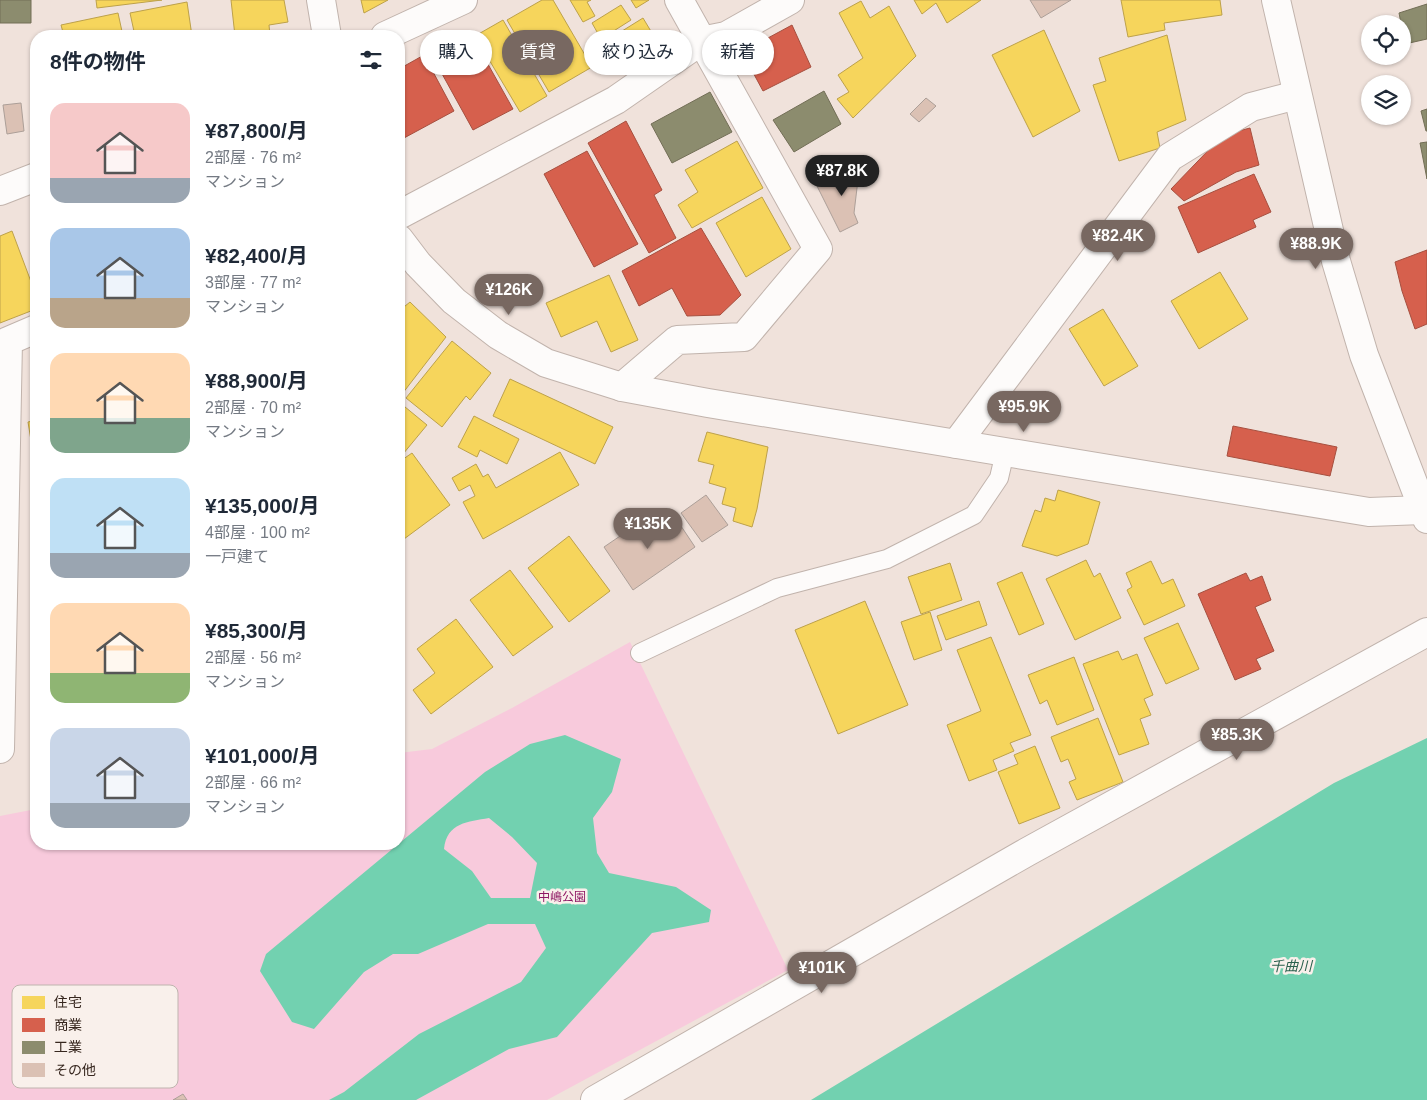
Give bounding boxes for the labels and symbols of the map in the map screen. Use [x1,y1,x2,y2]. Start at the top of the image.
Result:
pin: ¥87.8K [801,154,883,197]
pin: ¥82.4K [1077,220,1159,262]
pin: ¥88.9K [1275,228,1357,270]
pin: ¥126K [474,274,544,316]
pin: ¥95.9K [983,390,1065,433]
pin: ¥135K [613,508,683,550]
pin: ¥85.3K [1196,718,1278,761]
park label: 中嶋公園 [538,890,586,904]
pin: ¥101K [787,952,857,994]
water label: 千曲川 [1270,958,1314,974]
legend [12,985,178,1088]
text: 住宅 [54,994,82,1010]
text: 商業 [54,1017,82,1033]
text: 工業 [54,1039,82,1055]
text: その他 [54,1062,96,1078]

